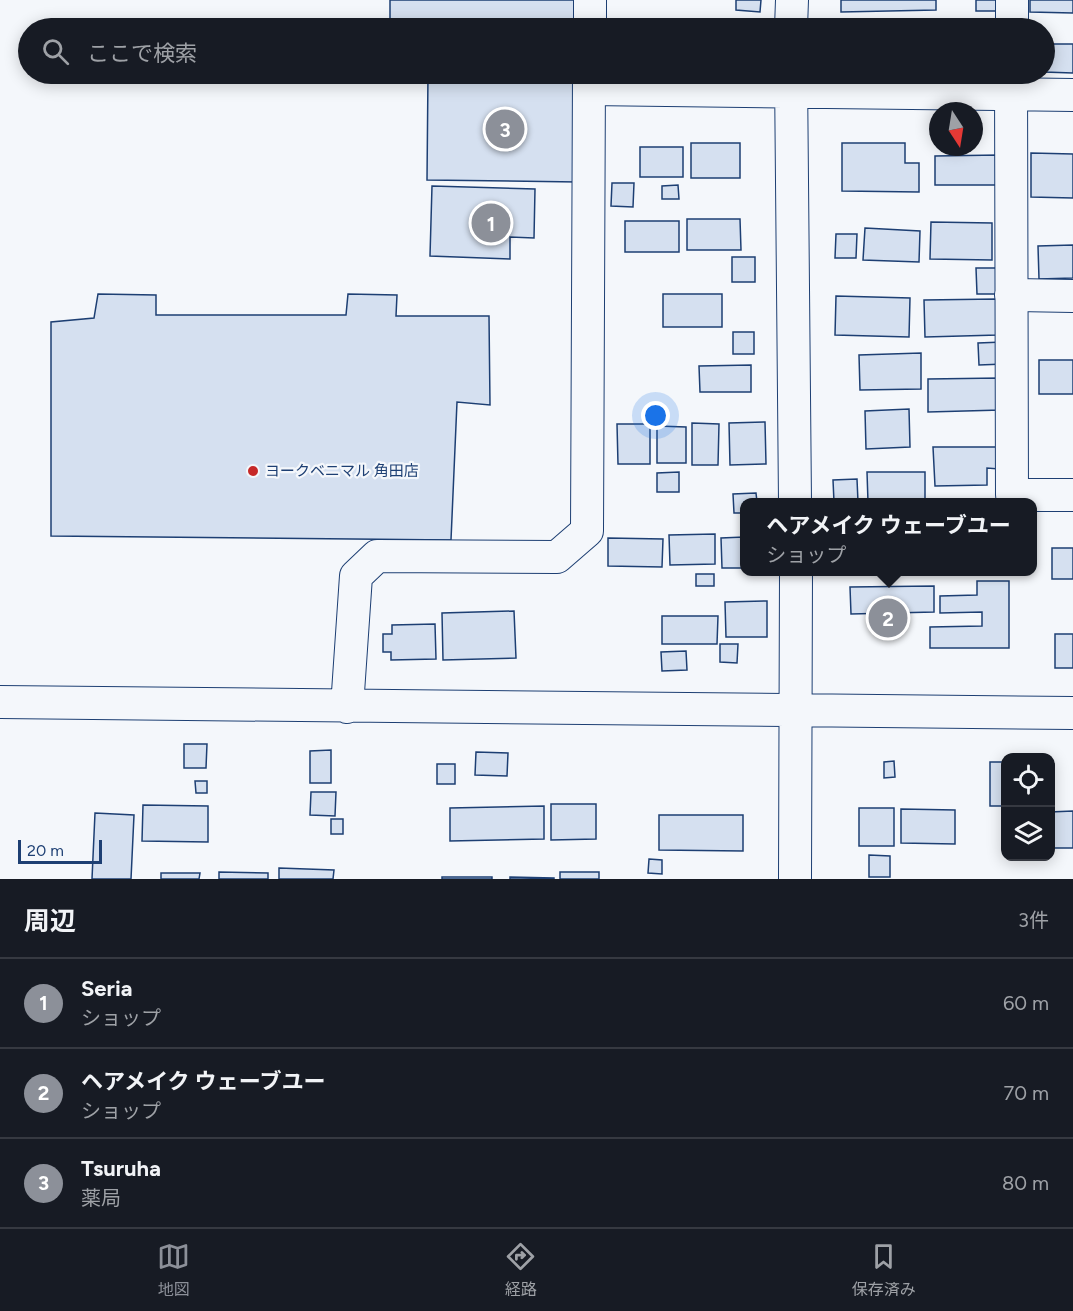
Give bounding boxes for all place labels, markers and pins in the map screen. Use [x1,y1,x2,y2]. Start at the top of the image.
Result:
pin: 3 [486,106,524,152]
pin: 1 [472,200,510,246]
place label: ヨークベニマル 角田店 [265,462,419,480]
marker: ヨークベニマル 角田店 [246,464,260,478]
pin: 2 [868,596,908,640]

